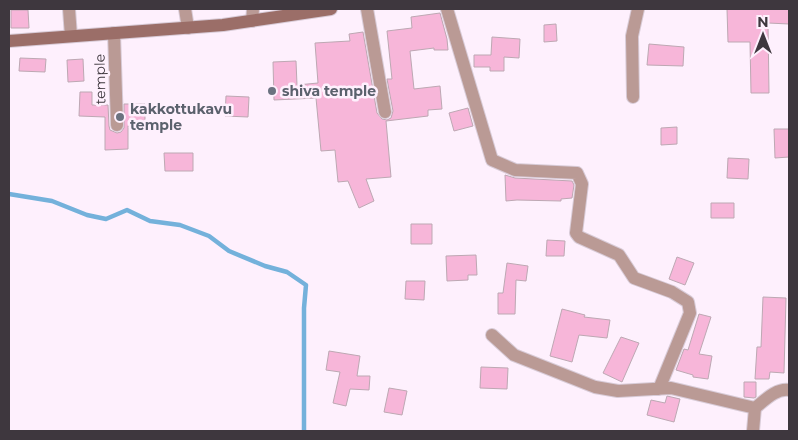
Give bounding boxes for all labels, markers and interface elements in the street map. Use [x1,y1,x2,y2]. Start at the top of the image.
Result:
north arrow [738,10,788,60]
text: N [757,13,769,31]
street label: temple [91,54,109,104]
place label: shiva temple [282,82,376,100]
marker: shiva temple [266,85,278,97]
place label: kakkottukavu temple [130,100,232,134]
marker: kakkottukavu temple [114,111,126,123]

